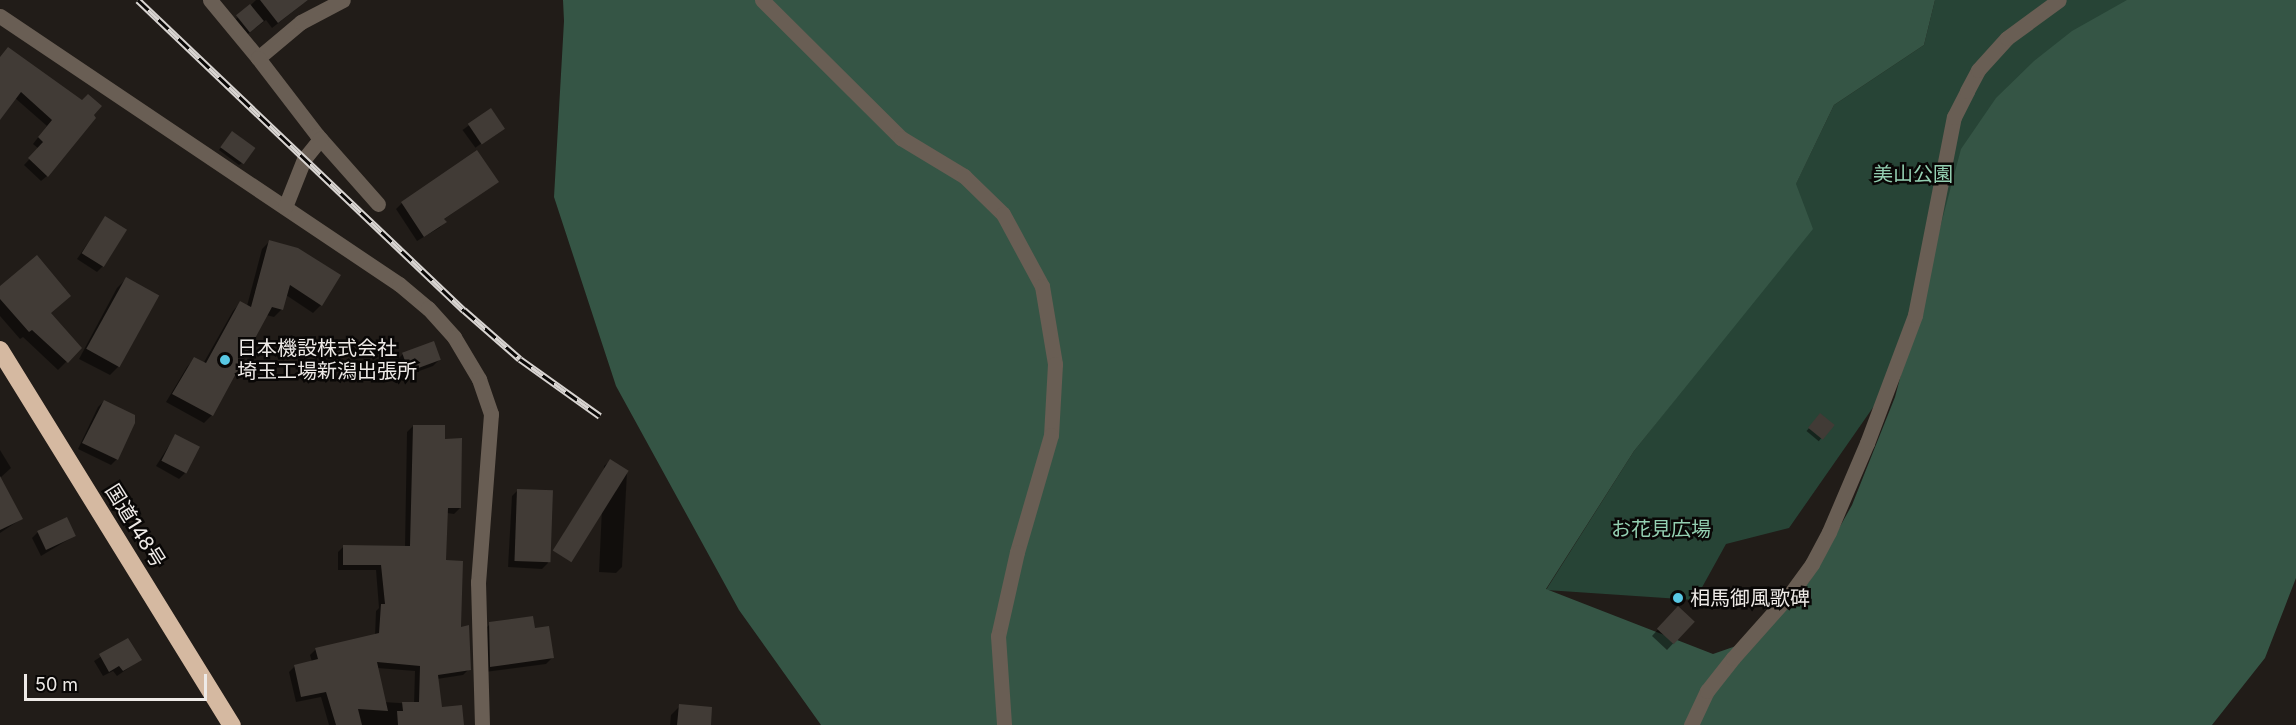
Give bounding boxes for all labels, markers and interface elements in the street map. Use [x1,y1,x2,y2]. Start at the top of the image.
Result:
park label: 美山公園 [1873,162,1953,186]
place label: 日本機設株式会社 埼玉工場新潟出張所 [237,336,417,383]
marker: 日本機設株式会社 埼玉工場新潟出張所 [218,353,232,367]
street label: 国道148号 [100,480,170,572]
park label: お花見広場 [1611,517,1711,541]
place label: 相馬御風歌碑 [1690,586,1810,610]
marker: 相馬御風歌碑 [1671,591,1685,605]
scale bar [27,662,210,700]
text: 50 m [35,674,78,695]

